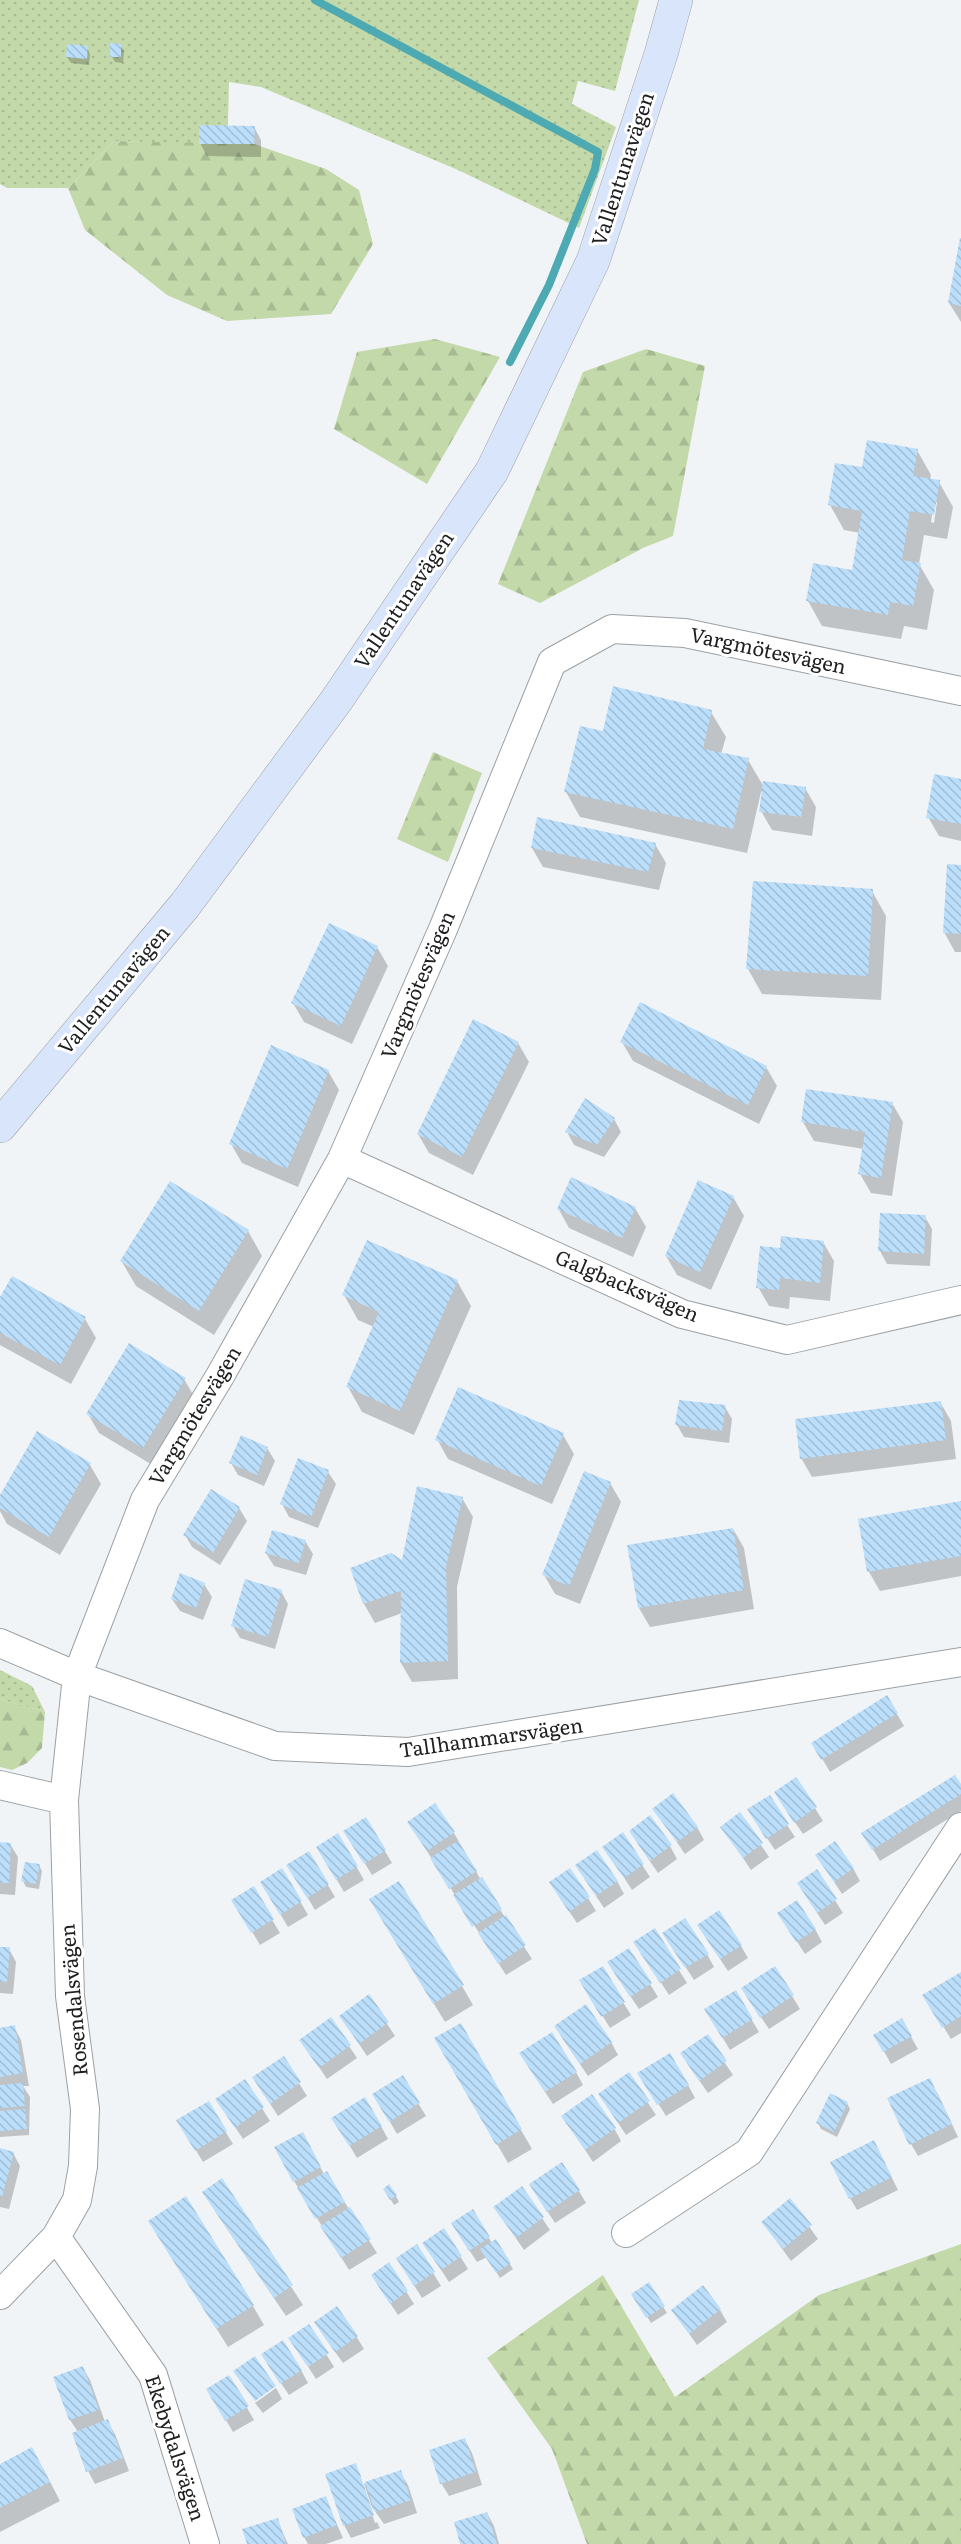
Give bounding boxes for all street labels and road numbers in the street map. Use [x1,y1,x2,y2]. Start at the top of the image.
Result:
street label: Vallentunavägen [582,87,660,249]
street label: Vallentunavägen [345,524,460,674]
street label: Vargmötesvägen [688,618,849,680]
street label: Vargmötesvägen [371,905,461,1063]
street label: Vallentunavägen [49,918,176,1060]
street label: Galgbacksvägen [551,1240,704,1328]
street label: Vargmötesvägen [140,1339,247,1491]
street label: Tallhammarsvägen [397,1708,585,1764]
street label: Rosendalsvägen [50,1923,94,2078]
street label: Ekebydalsvägen [139,2370,215,2524]

